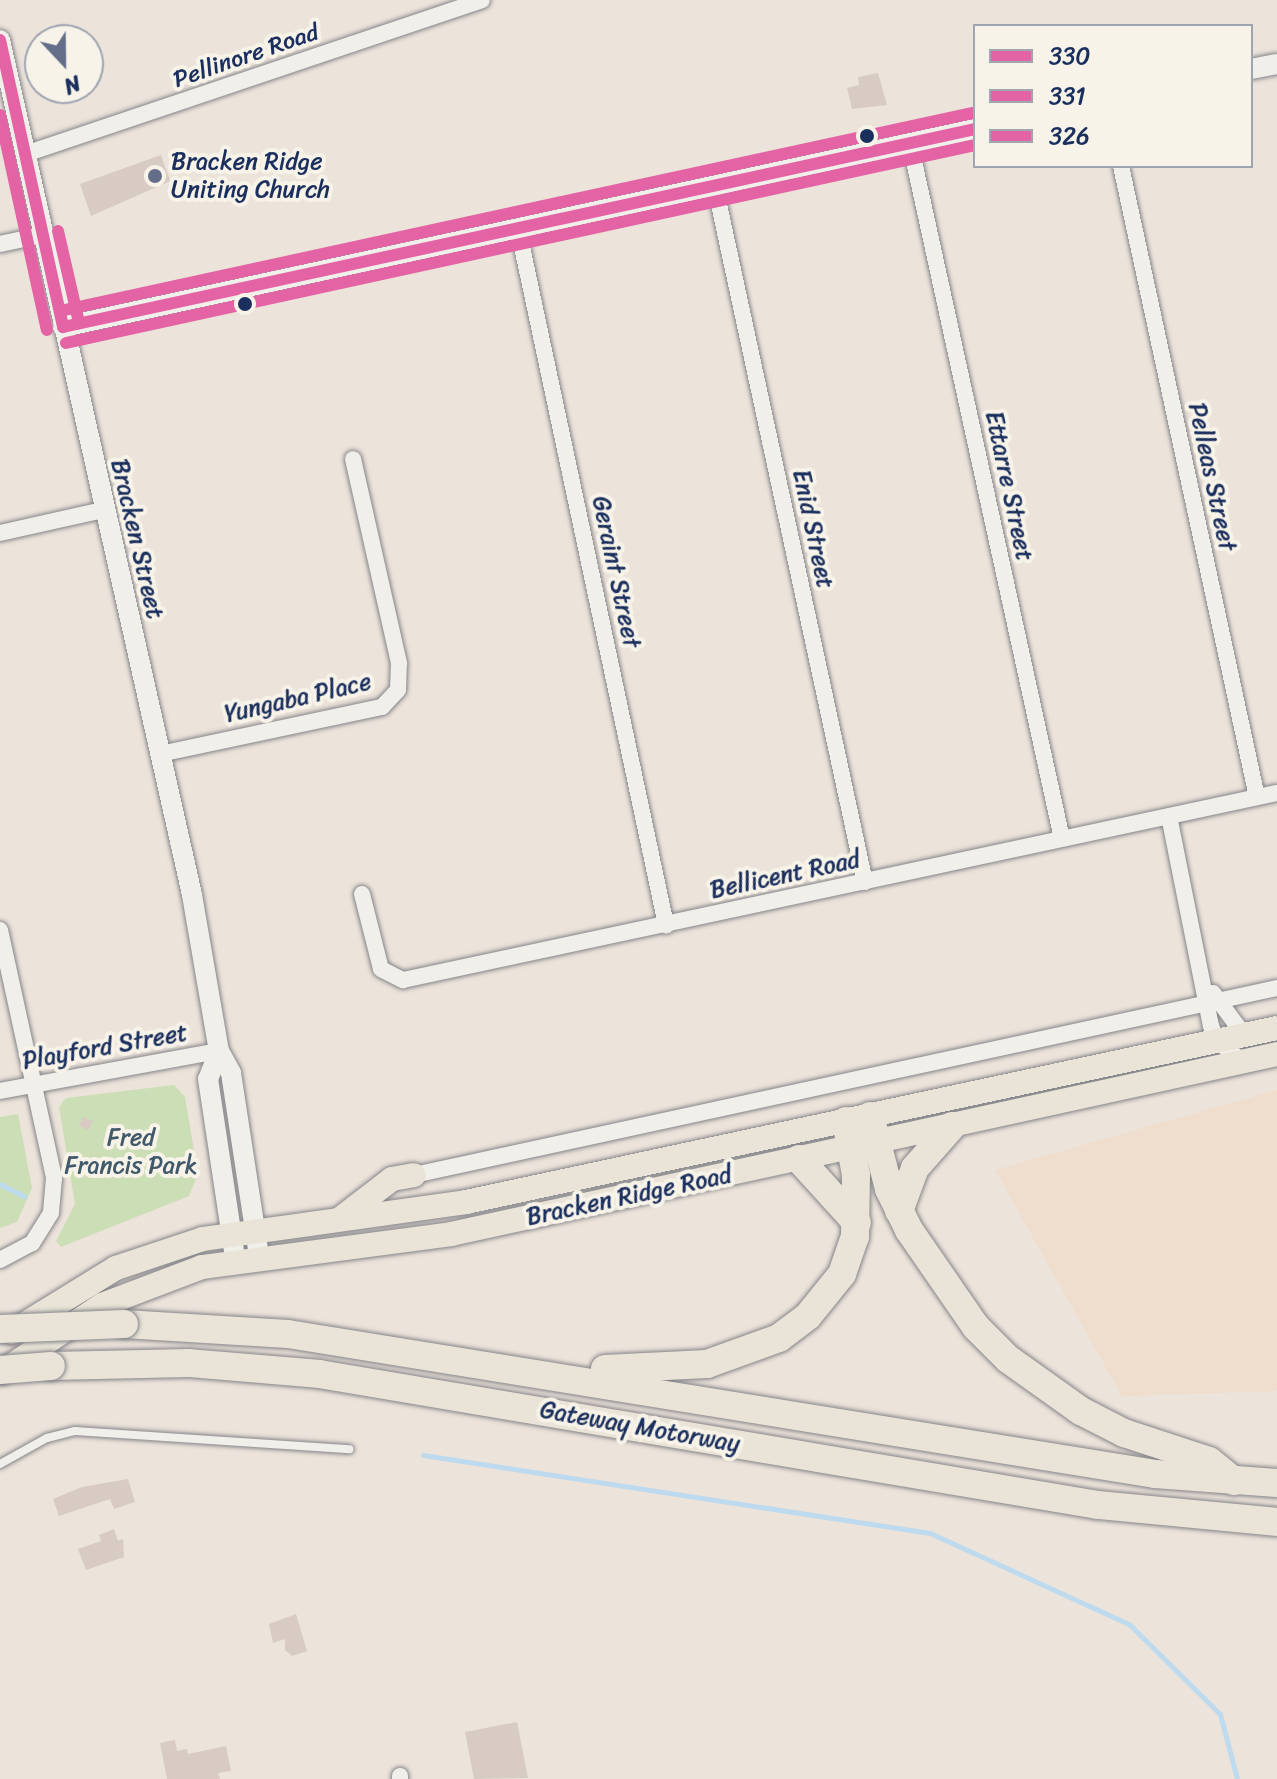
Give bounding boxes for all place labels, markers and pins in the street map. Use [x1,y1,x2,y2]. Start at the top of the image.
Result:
unlabelled marker [859,128,875,144]
place label: Bracken Ridge Uniting Church [171,148,330,204]
marker: Bracken Ridge Uniting Church [146,167,164,185]
unlabelled marker [237,296,253,312]

